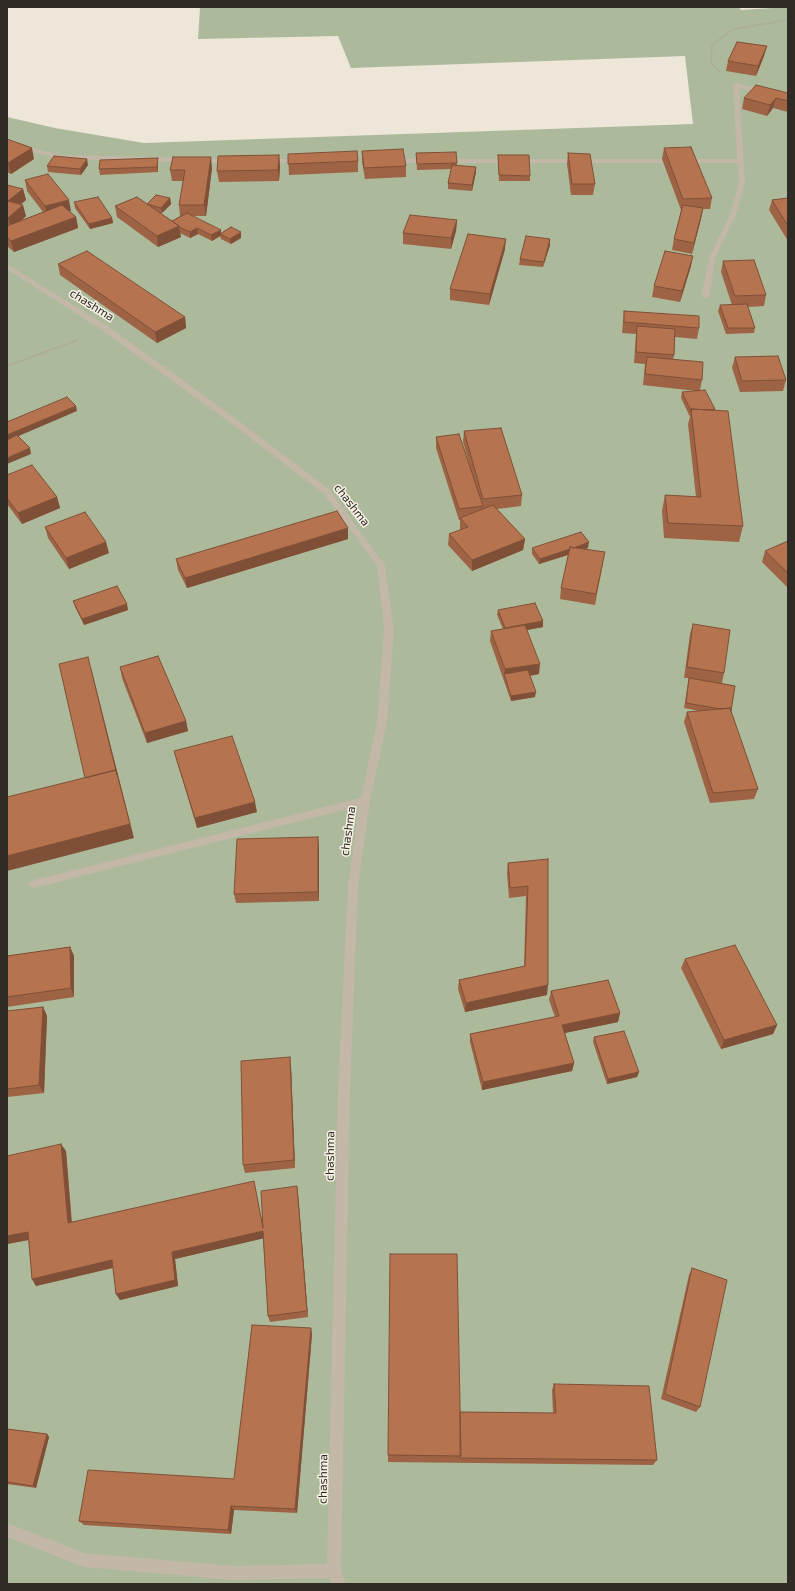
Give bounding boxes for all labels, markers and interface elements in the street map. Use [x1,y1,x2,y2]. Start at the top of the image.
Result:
street label: сhashma [67,286,117,324]
street label: сhashma [331,481,373,529]
street label: сhashma [337,805,359,857]
street label: сhashma [322,1131,338,1181]
street label: сhashma [315,1454,331,1504]

